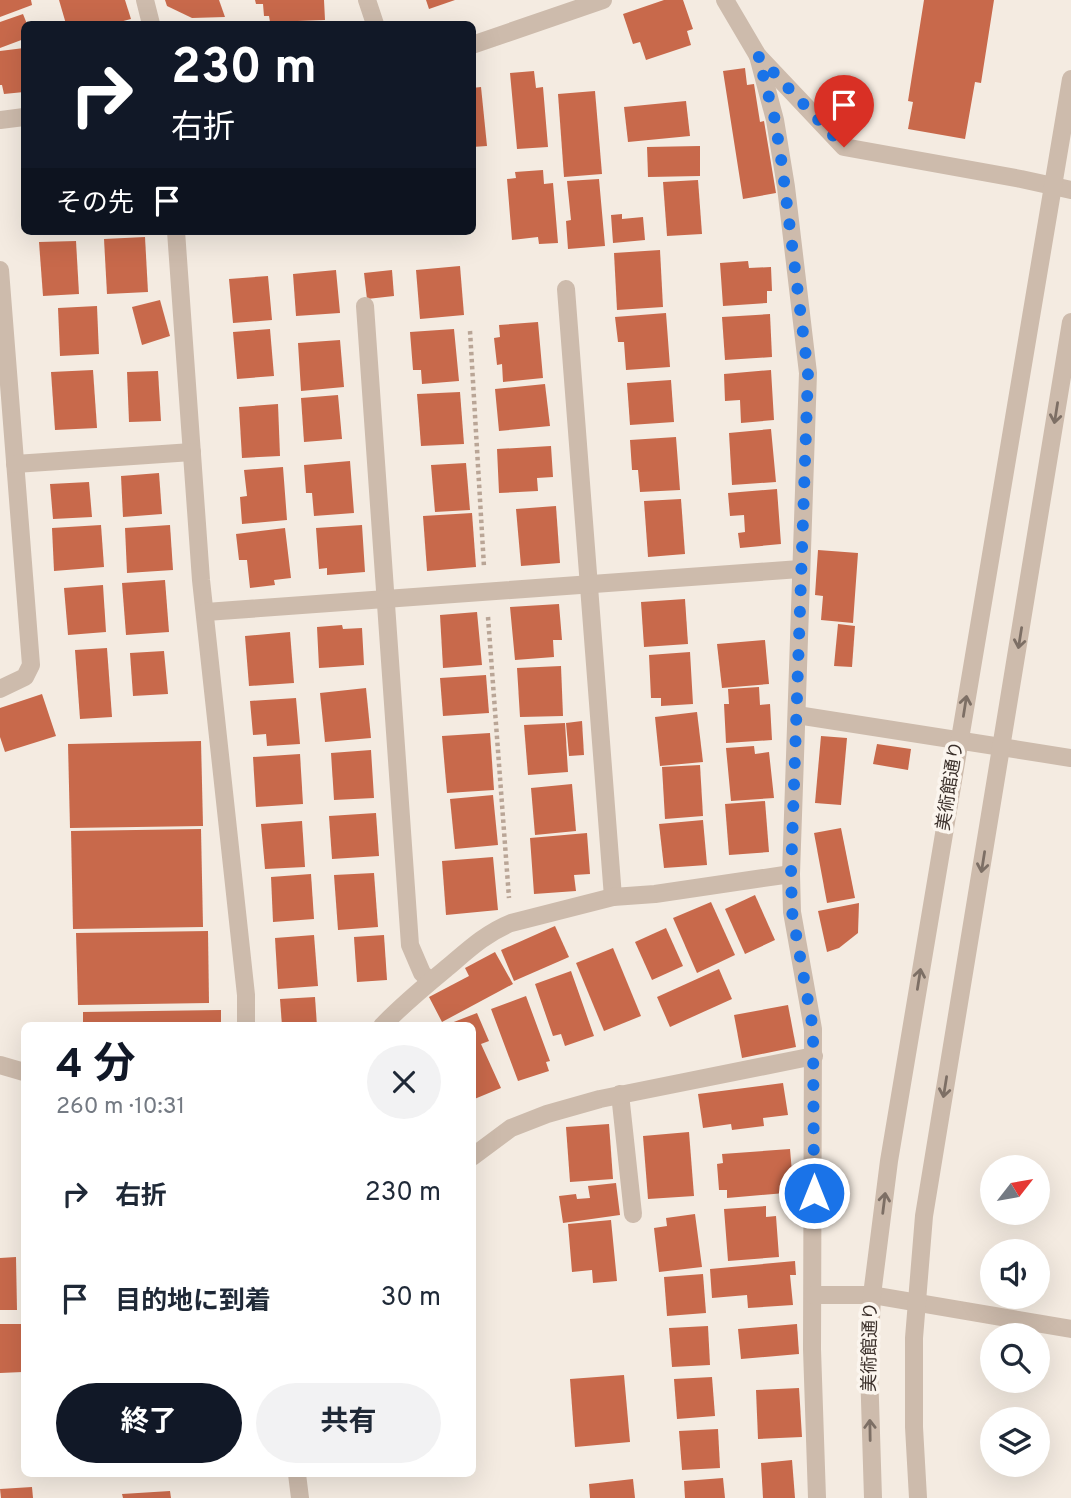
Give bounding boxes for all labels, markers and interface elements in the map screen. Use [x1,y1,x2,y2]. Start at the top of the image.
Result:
text: 230 m [171,39,317,101]
icon: right [56,49,147,140]
pin [814,75,874,147]
icon: arrive [825,86,863,124]
text: 右折 [171,109,235,149]
icon: arrive [148,182,186,220]
text: その先 [56,188,134,221]
one-way arrow [1049,402,1062,424]
one-way arrow [1013,626,1026,649]
one-way arrow [959,695,972,718]
street label: 美術館通り [933,740,969,832]
one-way arrow [976,851,989,873]
one-way arrow [913,968,926,990]
text: 4 分 [56,1040,136,1093]
button: close [367,1045,441,1119]
one-way arrow [938,1075,951,1098]
text: 260 m · 10:31 [56,1093,185,1122]
north arrow [980,1155,1050,1225]
map controls [980,1155,1050,1477]
position arrow [777,1156,851,1230]
icon: right [56,1175,94,1213]
text: 230 m [365,1177,441,1210]
text: 右折 [115,1181,167,1214]
one-way arrow [877,1192,890,1215]
button: sound [980,1239,1050,1309]
icon: arrive [56,1280,94,1318]
text: 30 m [381,1282,441,1315]
text: 目的地に到着 [115,1286,271,1319]
street label: 美術館通り [859,1302,883,1392]
button: search [980,1323,1050,1393]
button: 終了 [56,1383,242,1463]
button: 共有 [256,1383,441,1463]
button: layers [980,1407,1050,1477]
one-way arrow [863,1419,877,1442]

